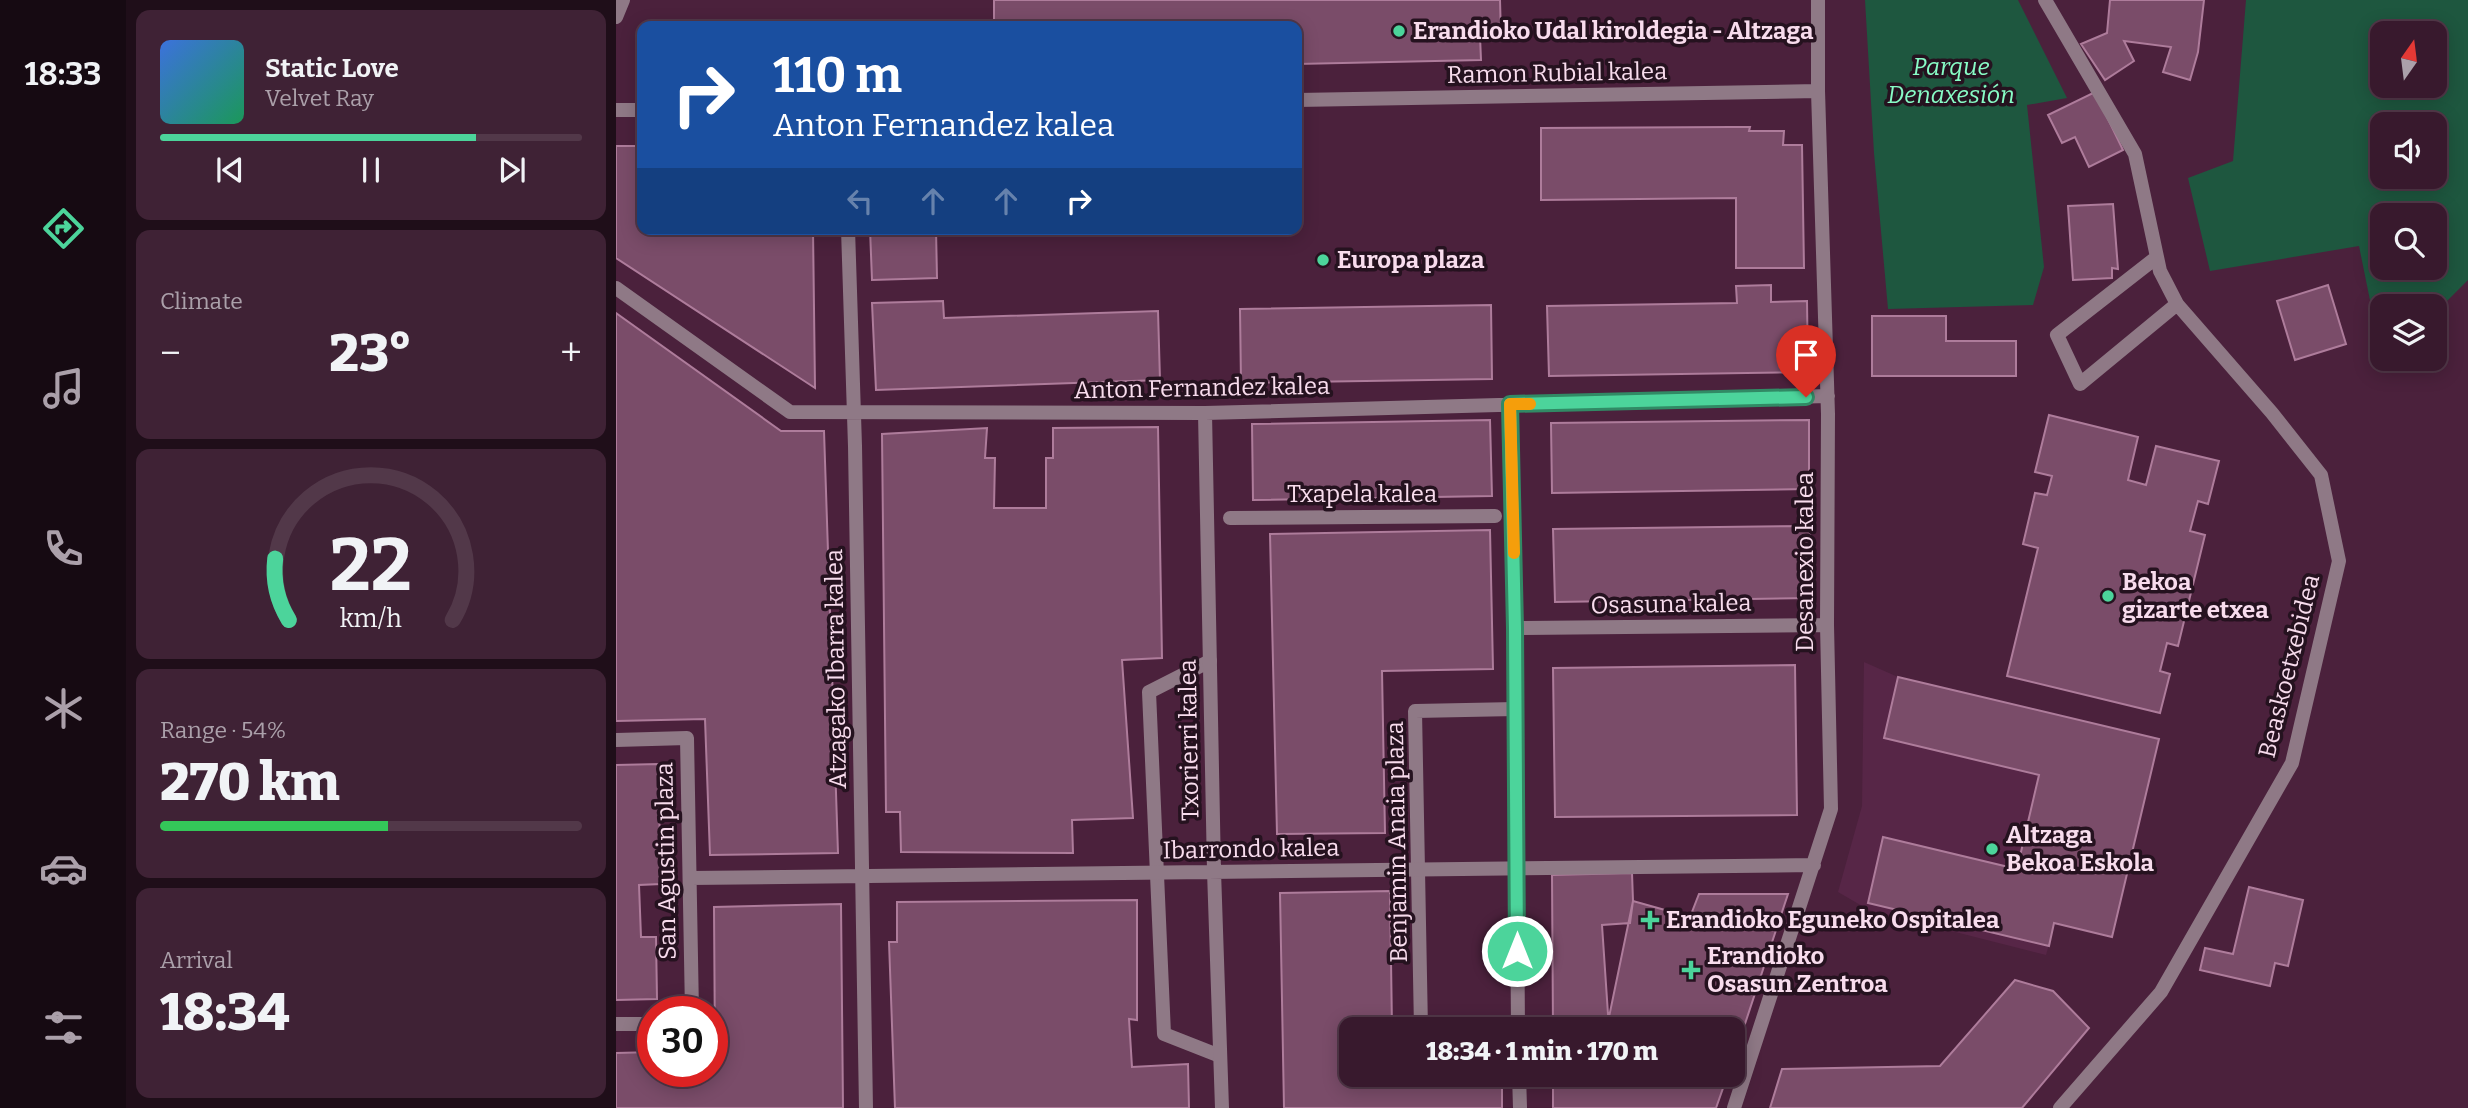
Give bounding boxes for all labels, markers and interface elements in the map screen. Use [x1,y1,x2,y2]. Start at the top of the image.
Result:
place label: Erandioko Udal kiroldegia - Altzaga [1413,17,1814,45]
north arrow [2370,21,2446,98]
map controls [2370,21,2447,371]
marker: Erandioko Udal kiroldegia - Altzaga [1391,23,1407,39]
text: 110 m [773,46,902,105]
icon: right [658,49,749,140]
text: Static Love [265,53,399,84]
park label: Parque Denaxesión [1887,53,2015,109]
text: 18:33 [25,55,101,93]
street label: Ramon Rubial kalea [1447,57,1667,89]
text: Velvet Ray [265,84,374,112]
text: Anton Fernandez kalea [773,106,1115,144]
button: sound [2370,112,2447,189]
icon: previous [211,151,249,189]
icon: pause [352,151,390,189]
icon: next [493,151,531,189]
icon: left [841,182,879,220]
icon: ahead [914,182,952,220]
icon: ahead [987,182,1025,220]
icon: right [1060,182,1098,220]
button: search [2370,203,2447,280]
icon: directions [39,204,88,253]
place label: Europa plaza [1337,246,1485,274]
marker: Europa plaza [1315,252,1331,268]
text: Climate [160,287,243,315]
button: layers [2370,294,2447,371]
text: 23° [329,322,412,385]
pin [1776,325,1836,397]
text: − [160,330,181,376]
text: + [560,330,582,376]
icon: arrive [1787,336,1825,374]
icon: music [39,364,88,413]
street label: Anton Fernandez kalea [1074,372,1330,404]
street label: Desanexio kalea [1791,472,1819,652]
street label: Txapela kalea [1287,480,1437,508]
text: 22 [330,522,412,609]
icon: phone [39,524,88,573]
street label: Atzagako Ibarra kalea [820,549,852,789]
place label: Bekoa gizarte etxea [2122,568,2269,624]
street label: Beaskoetxebidea [2253,571,2325,761]
marker: Bekoa gizarte etxea [2100,588,2116,604]
street label: Osasuna kalea [1590,589,1752,619]
text: km/h [340,604,402,634]
street label: Txorierri kalea [1174,659,1204,821]
icon: climate [39,684,88,733]
text: Range · 54% [160,716,286,744]
street label: Benjamin Anaia plaza [1381,721,1413,963]
text: 270 km [160,751,340,814]
street label: San Agustin plaza [650,762,682,960]
place label: Altzaga Bekoa Eskola [2006,821,2154,877]
street label: Ibarrondo kalea [1162,833,1340,865]
marker: Altzaga Bekoa Eskola [1984,841,2000,857]
icon: car [39,844,88,893]
place label: Erandioko Eguneko Ospitalea [1666,906,2000,934]
marker: Erandioko Eguneko Ospitalea [1640,910,1660,930]
position arrow [1480,914,1554,988]
place label: Erandioko Osasun Zentroa [1707,942,1888,998]
text: Arrival [160,946,233,974]
marker: Erandioko Osasun Zentroa [1681,960,1701,980]
text: 18:34 [160,981,289,1044]
speed limit sign: 30 [637,996,728,1087]
icon: filters [39,1003,88,1052]
text: 18:34 · 1 min · 170 m [1426,1036,1658,1067]

